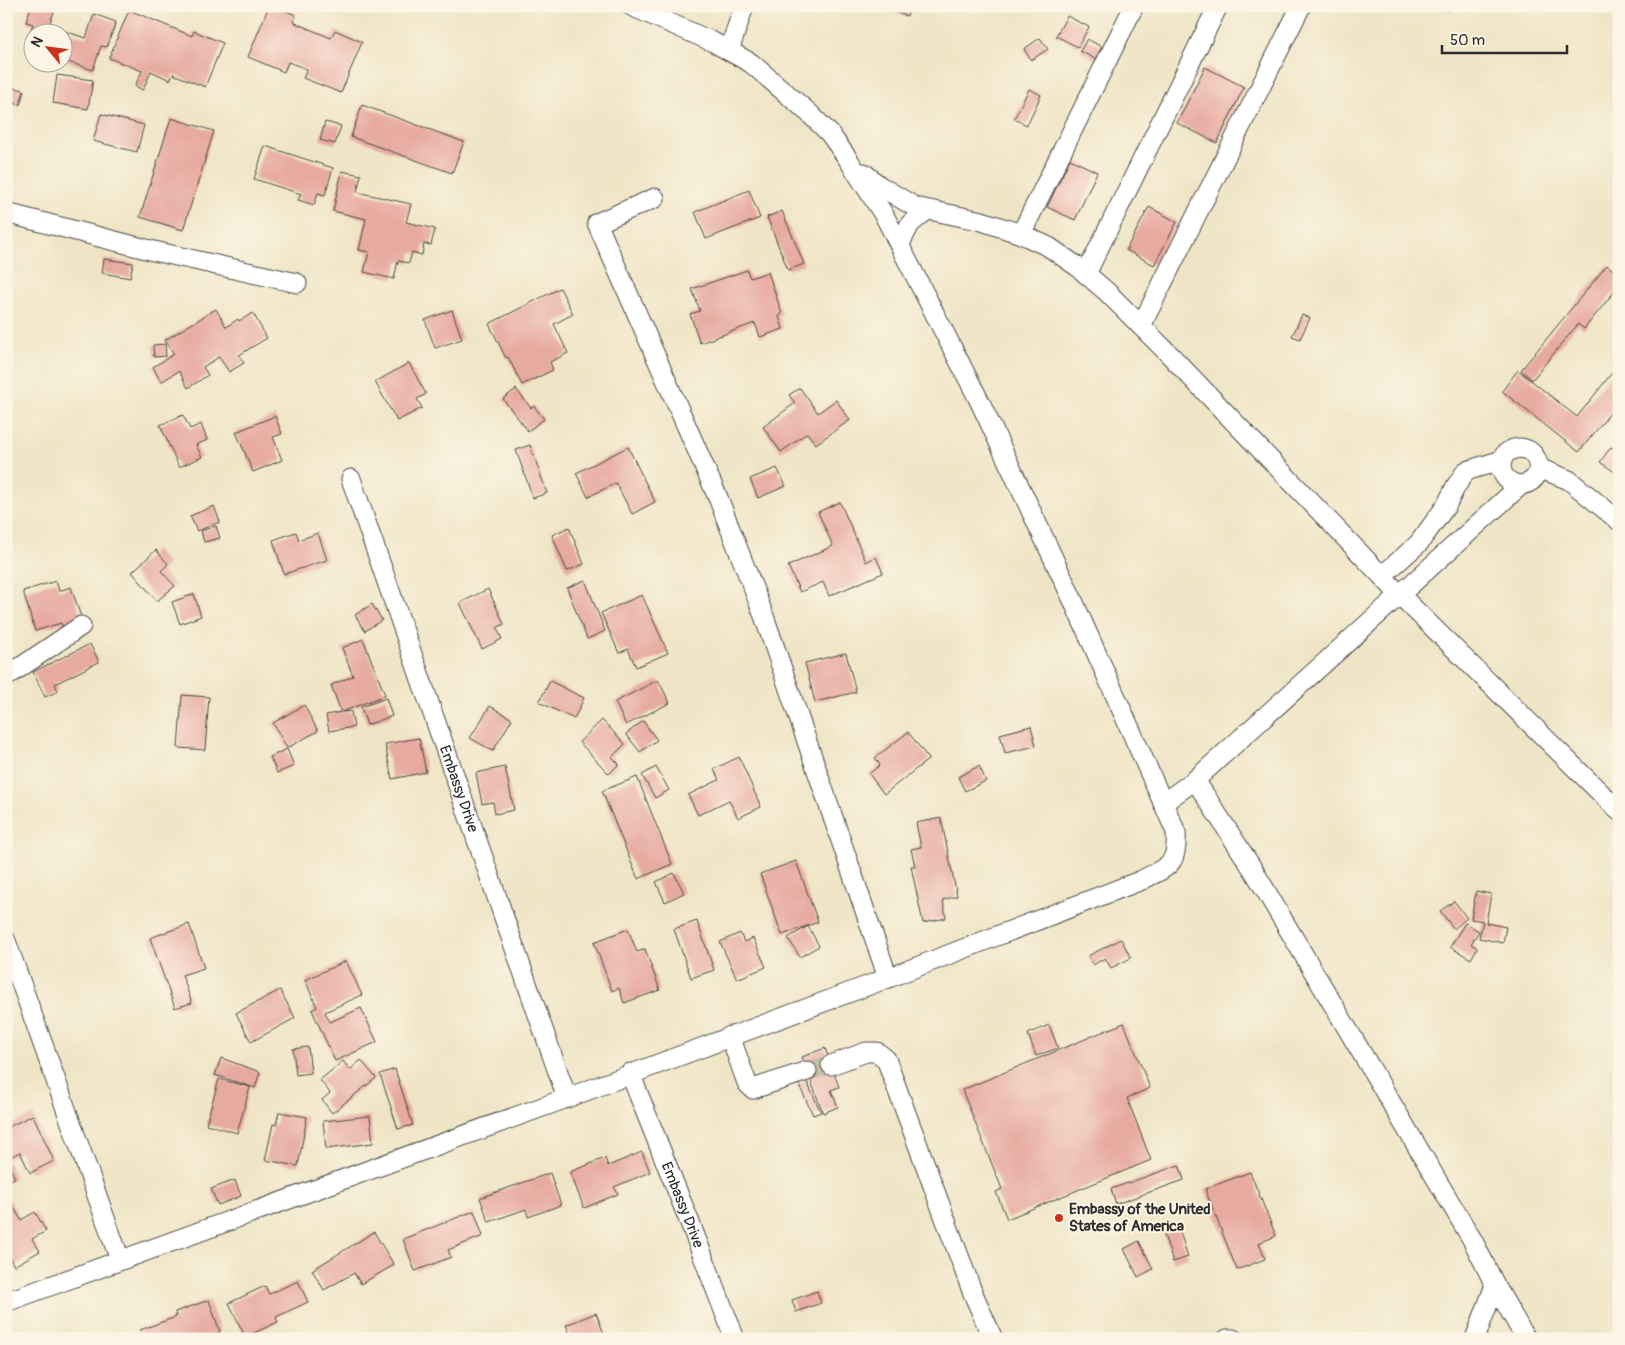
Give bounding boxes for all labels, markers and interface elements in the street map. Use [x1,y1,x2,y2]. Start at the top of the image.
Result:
north arrow [22,22,72,72]
scale bar [1442,22,1568,54]
text: 50 m [1450,31,1485,50]
text: N [27,34,47,50]
street label: Embassy Drive [435,743,483,835]
street label: Embassy Drive [657,1159,708,1251]
place label: Embassy of the United States of America [1069,1200,1211,1236]
marker: Embassy of the United States of America [1053,1212,1065,1224]

